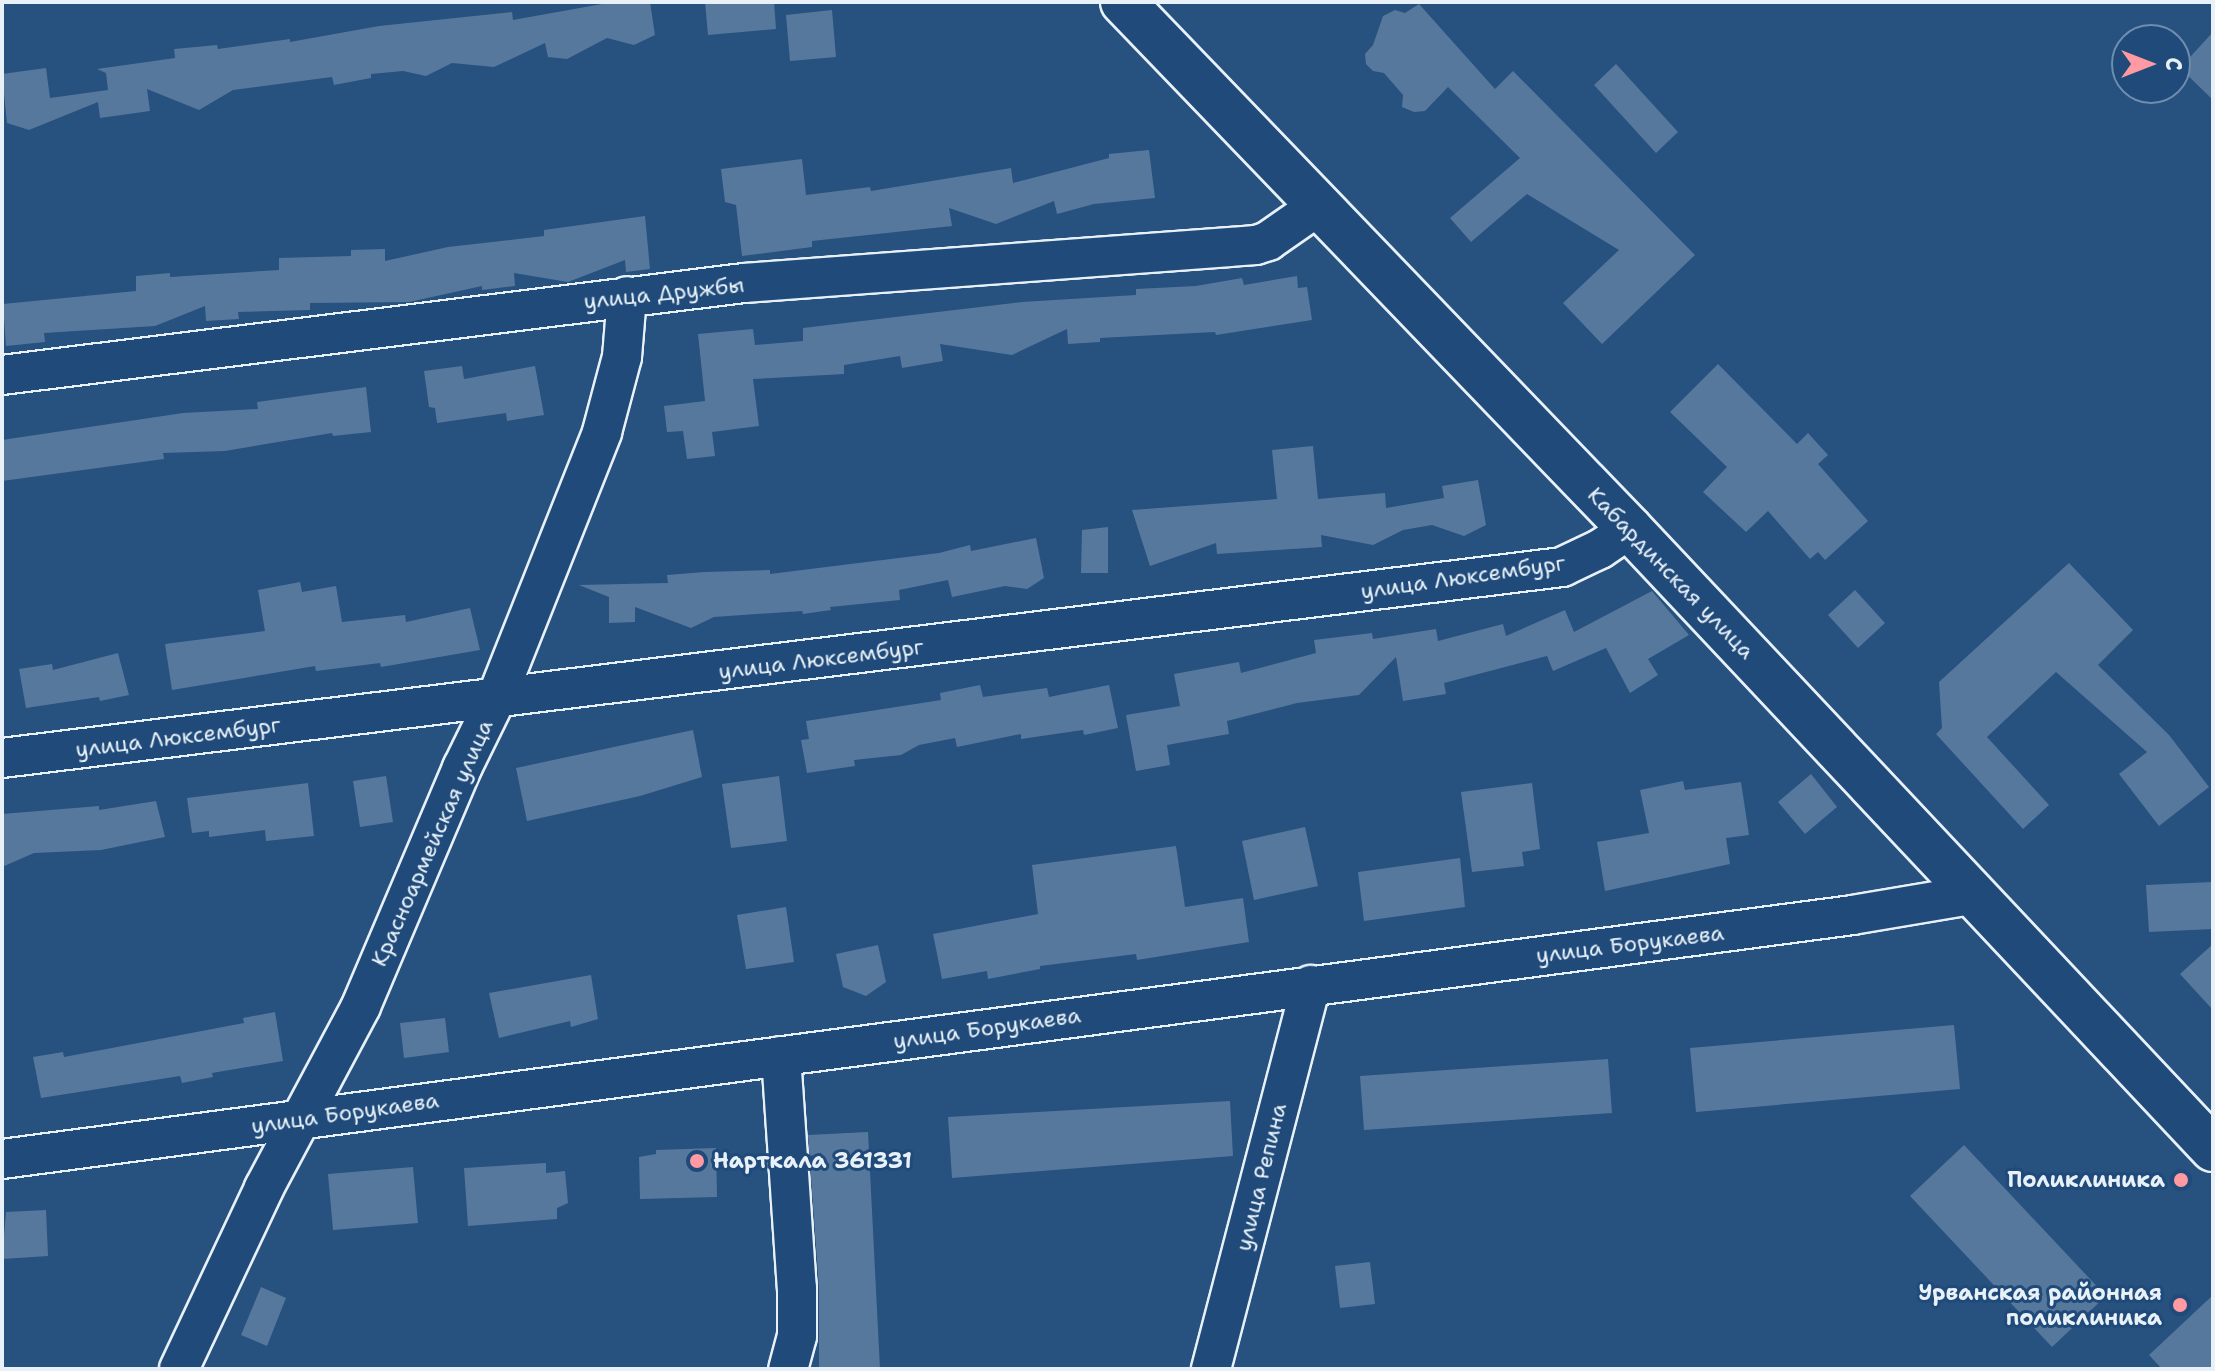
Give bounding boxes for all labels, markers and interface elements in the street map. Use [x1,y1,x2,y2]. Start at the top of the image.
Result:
north arrow [2111,24,2191,104]
text: С [2159,57,2188,71]
street label: улица Дружбы [582,271,746,315]
street label: Кабардинская улица [1582,482,1760,664]
street label: улица Люксембург [1359,550,1567,604]
street label: улица Люксембург [717,633,925,685]
street label: улица Люксембург [74,711,282,763]
street label: Красноармейская улица [366,715,498,971]
street label: улица Борукаева [1535,919,1725,969]
street label: улица Борукаева [892,1002,1082,1054]
street label: улица Борукаева [250,1087,440,1139]
street label: улица Репина [1230,1100,1292,1254]
place label: Нарткала 361331 [713,1148,912,1174]
marker: Нарткала 361331 [688,1152,706,1170]
place label: Поликлиника [2007,1167,2165,1193]
marker: Поликлиника [2172,1171,2190,1189]
place label: Урванская районная поликлиника [1918,1279,2162,1330]
marker: Урванская районная поликлиника [2169,1294,2191,1316]

